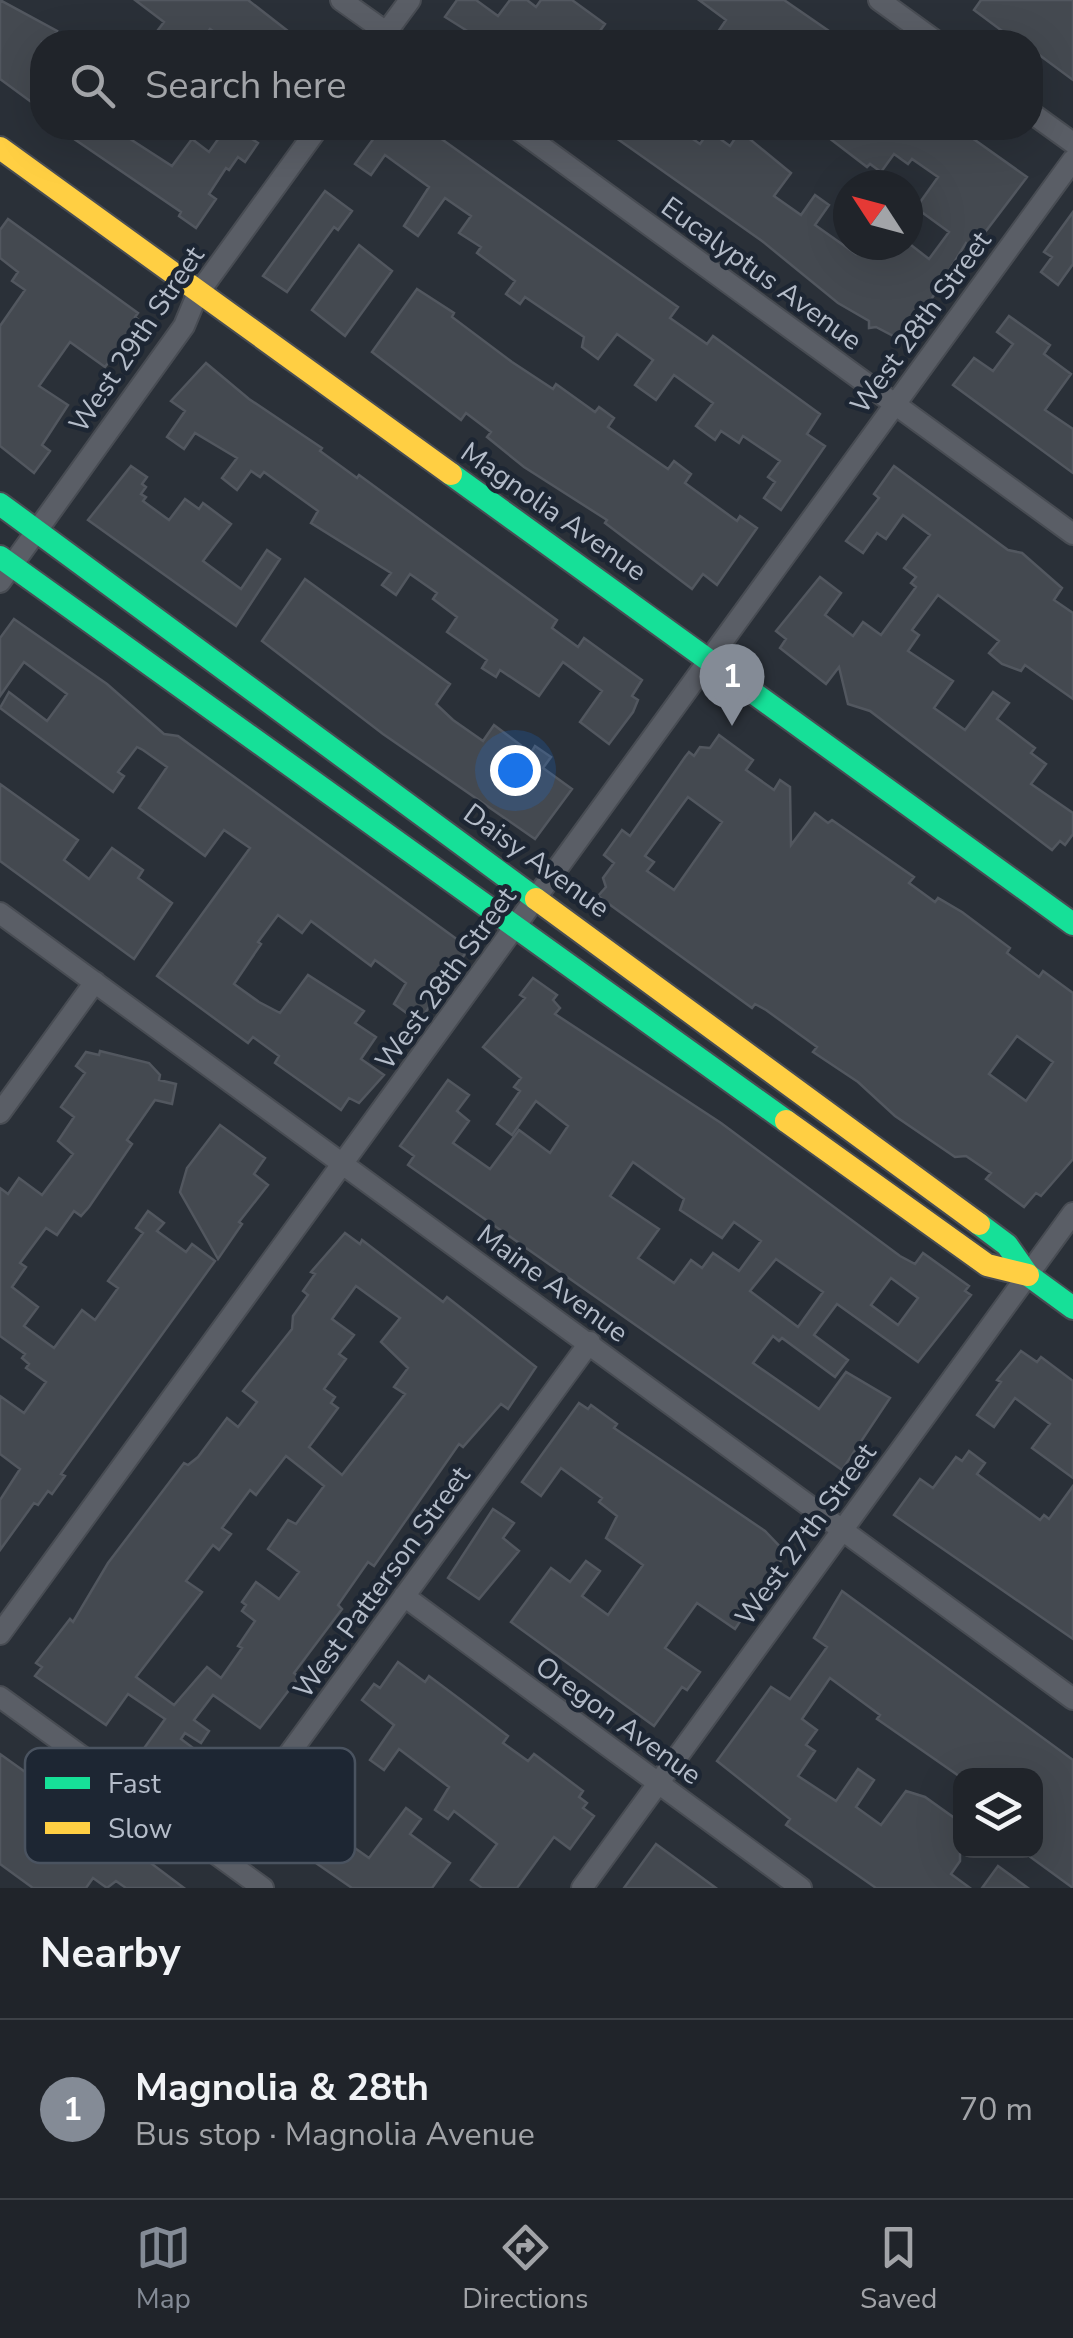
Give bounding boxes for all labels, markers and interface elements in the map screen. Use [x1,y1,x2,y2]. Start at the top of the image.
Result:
search box [30,30,1043,140]
icon: search [65,58,120,113]
text: Search here [145,60,346,111]
north arrow [833,170,923,260]
street label: Eucalyptus Avenue [653,188,870,360]
street label: West 28th Street [842,223,1000,422]
street label: West 29th Street [60,239,213,440]
street label: Magnolia Avenue [453,434,654,590]
pin: 1 [700,644,764,726]
your location [490,745,541,796]
street label: Daisy Avenue [456,795,617,927]
street label: West 28th Street [367,879,525,1078]
street label: Maine Avenue [469,1216,636,1352]
street label: West 27th Street [727,1435,885,1634]
street label: West Patterson Street [285,1459,479,1706]
street label: Oregon Avenue [528,1648,709,1794]
legend [25,1748,355,1863]
text: Fast [108,1765,161,1803]
map controls [953,1768,1043,1858]
button: layers [953,1768,1043,1858]
text: Slow [108,1810,172,1848]
text: Nearby [40,1925,181,1982]
text: Magnolia & 28th [135,2062,429,2113]
text: 1 [63,2088,82,2131]
text: 70 m [959,2088,1033,2131]
text: Bus stop · Magnolia Avenue [135,2113,535,2156]
tab: Map [136,2220,191,2318]
tab: Directions [462,2220,588,2318]
tab: Saved [860,2220,937,2318]

